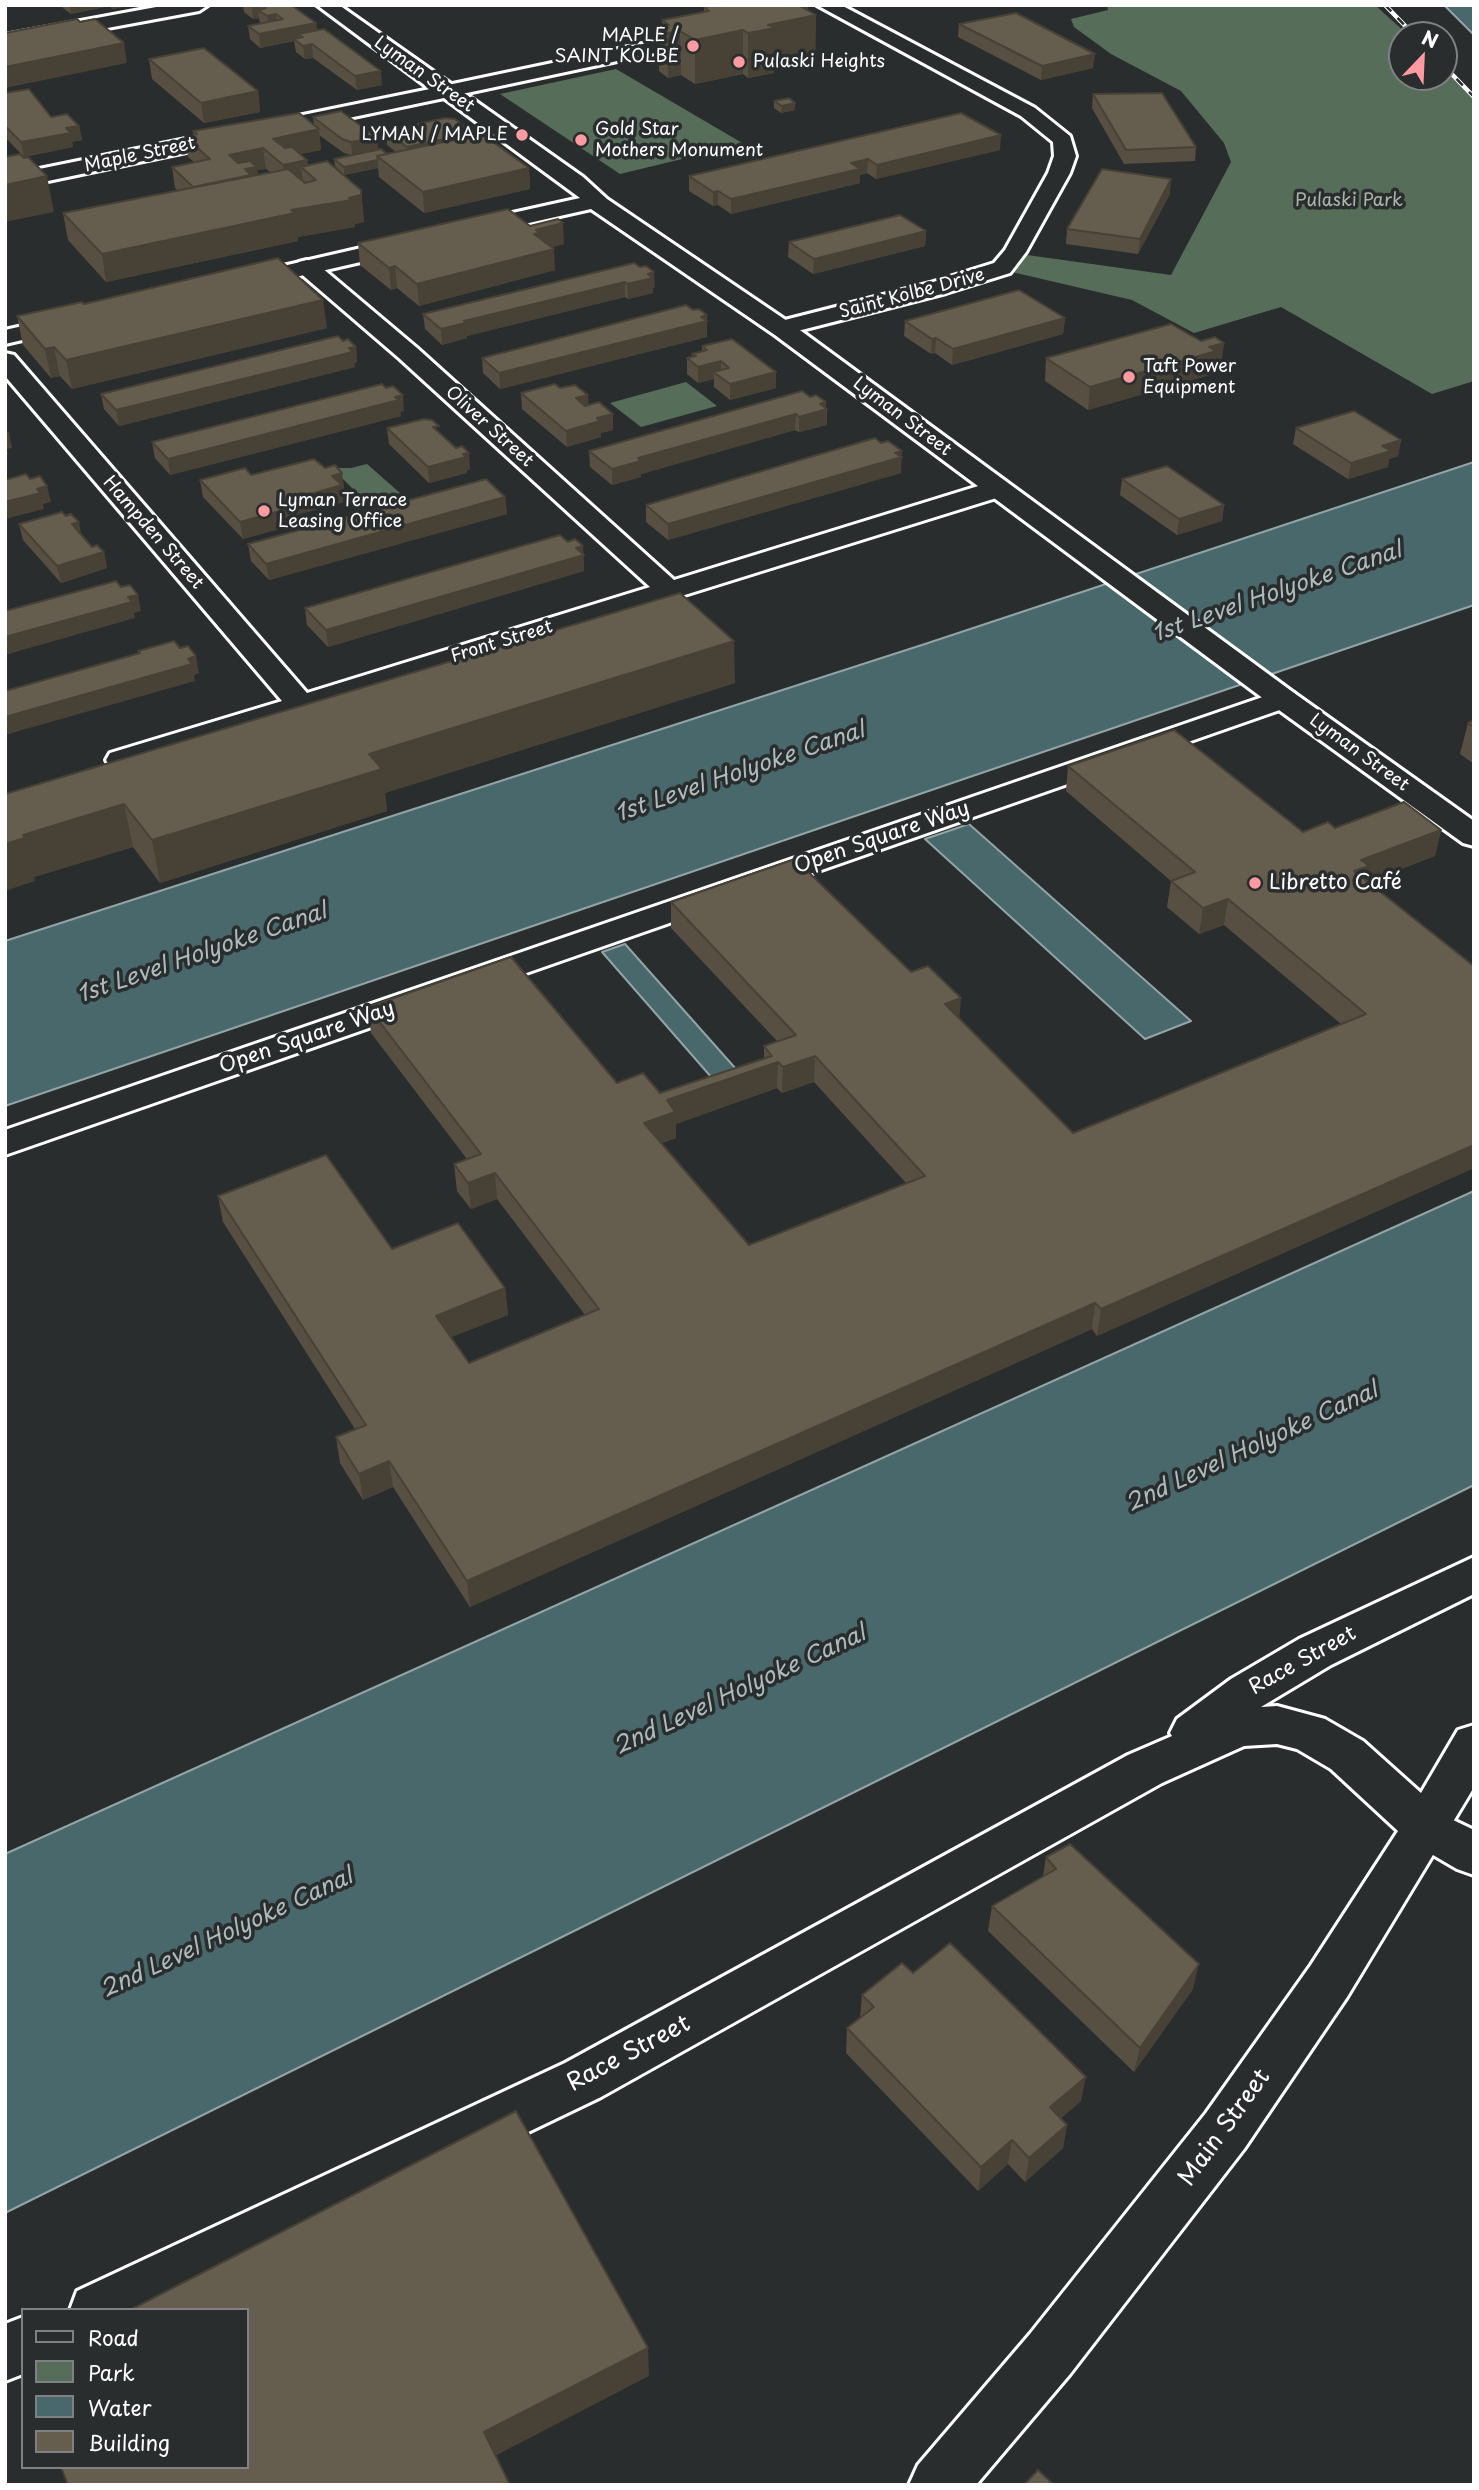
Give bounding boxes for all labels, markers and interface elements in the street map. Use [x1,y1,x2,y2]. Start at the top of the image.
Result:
north arrow [1388,21,1458,91]
text: N [1418,23,1443,54]
place label: MAPLE / SAINT KOLBE [555,25,679,68]
street label: Lyman Street [370,32,478,118]
marker: MAPLE / SAINT KOLBE [685,38,701,54]
place label: Pulaski Heights [753,51,885,73]
marker: Pulaski Heights [731,54,747,70]
place label: Gold Star Mothers Monument [595,119,763,162]
place label: LYMAN / MAPLE [361,124,508,146]
marker: LYMAN / MAPLE [514,127,530,143]
marker: Gold Star Mothers Monument [573,132,589,148]
street label: Maple Street [83,133,197,177]
park label: Pulaski Park [1295,190,1403,212]
street label: Saint Kolbe Drive [837,264,987,324]
place label: Taft Power Equipment [1143,356,1236,398]
marker: Taft Power Equipment [1121,369,1137,385]
street label: Lyman Street [849,373,955,461]
street label: Oliver Street [441,382,537,472]
street label: Hampden Street [98,472,208,594]
place label: Lyman Terrace Leasing Office [278,490,407,532]
marker: Lyman Terrace Leasing Office [256,503,272,519]
water label: 1st Level Holyoke Canal [1149,537,1405,649]
street label: Front Street [448,616,556,668]
street label: Lyman Street [1305,710,1413,796]
water label: 1st Level Holyoke Canal [612,717,868,829]
street label: Open Square Way [791,796,973,880]
place label: Libretto Café [1269,870,1402,896]
marker: Libretto Café [1247,875,1263,891]
water label: 1st Level Holyoke Canal [74,898,330,1010]
street label: Open Square Way [216,996,398,1080]
water label: 2nd Level Holyoke Canal [1122,1377,1382,1519]
water label: 2nd Level Holyoke Canal [610,1620,870,1762]
street label: Race Street [1245,1621,1361,1701]
water label: 2nd Level Holyoke Canal [97,1863,357,2005]
street label: Race Street [563,2010,695,2098]
street label: Main Street [1173,2064,1277,2192]
legend [21,2308,248,2469]
text: Road [88,2321,139,2353]
text: Park [88,2356,135,2388]
text: Water [88,2391,151,2423]
text: Building [88,2426,170,2458]

